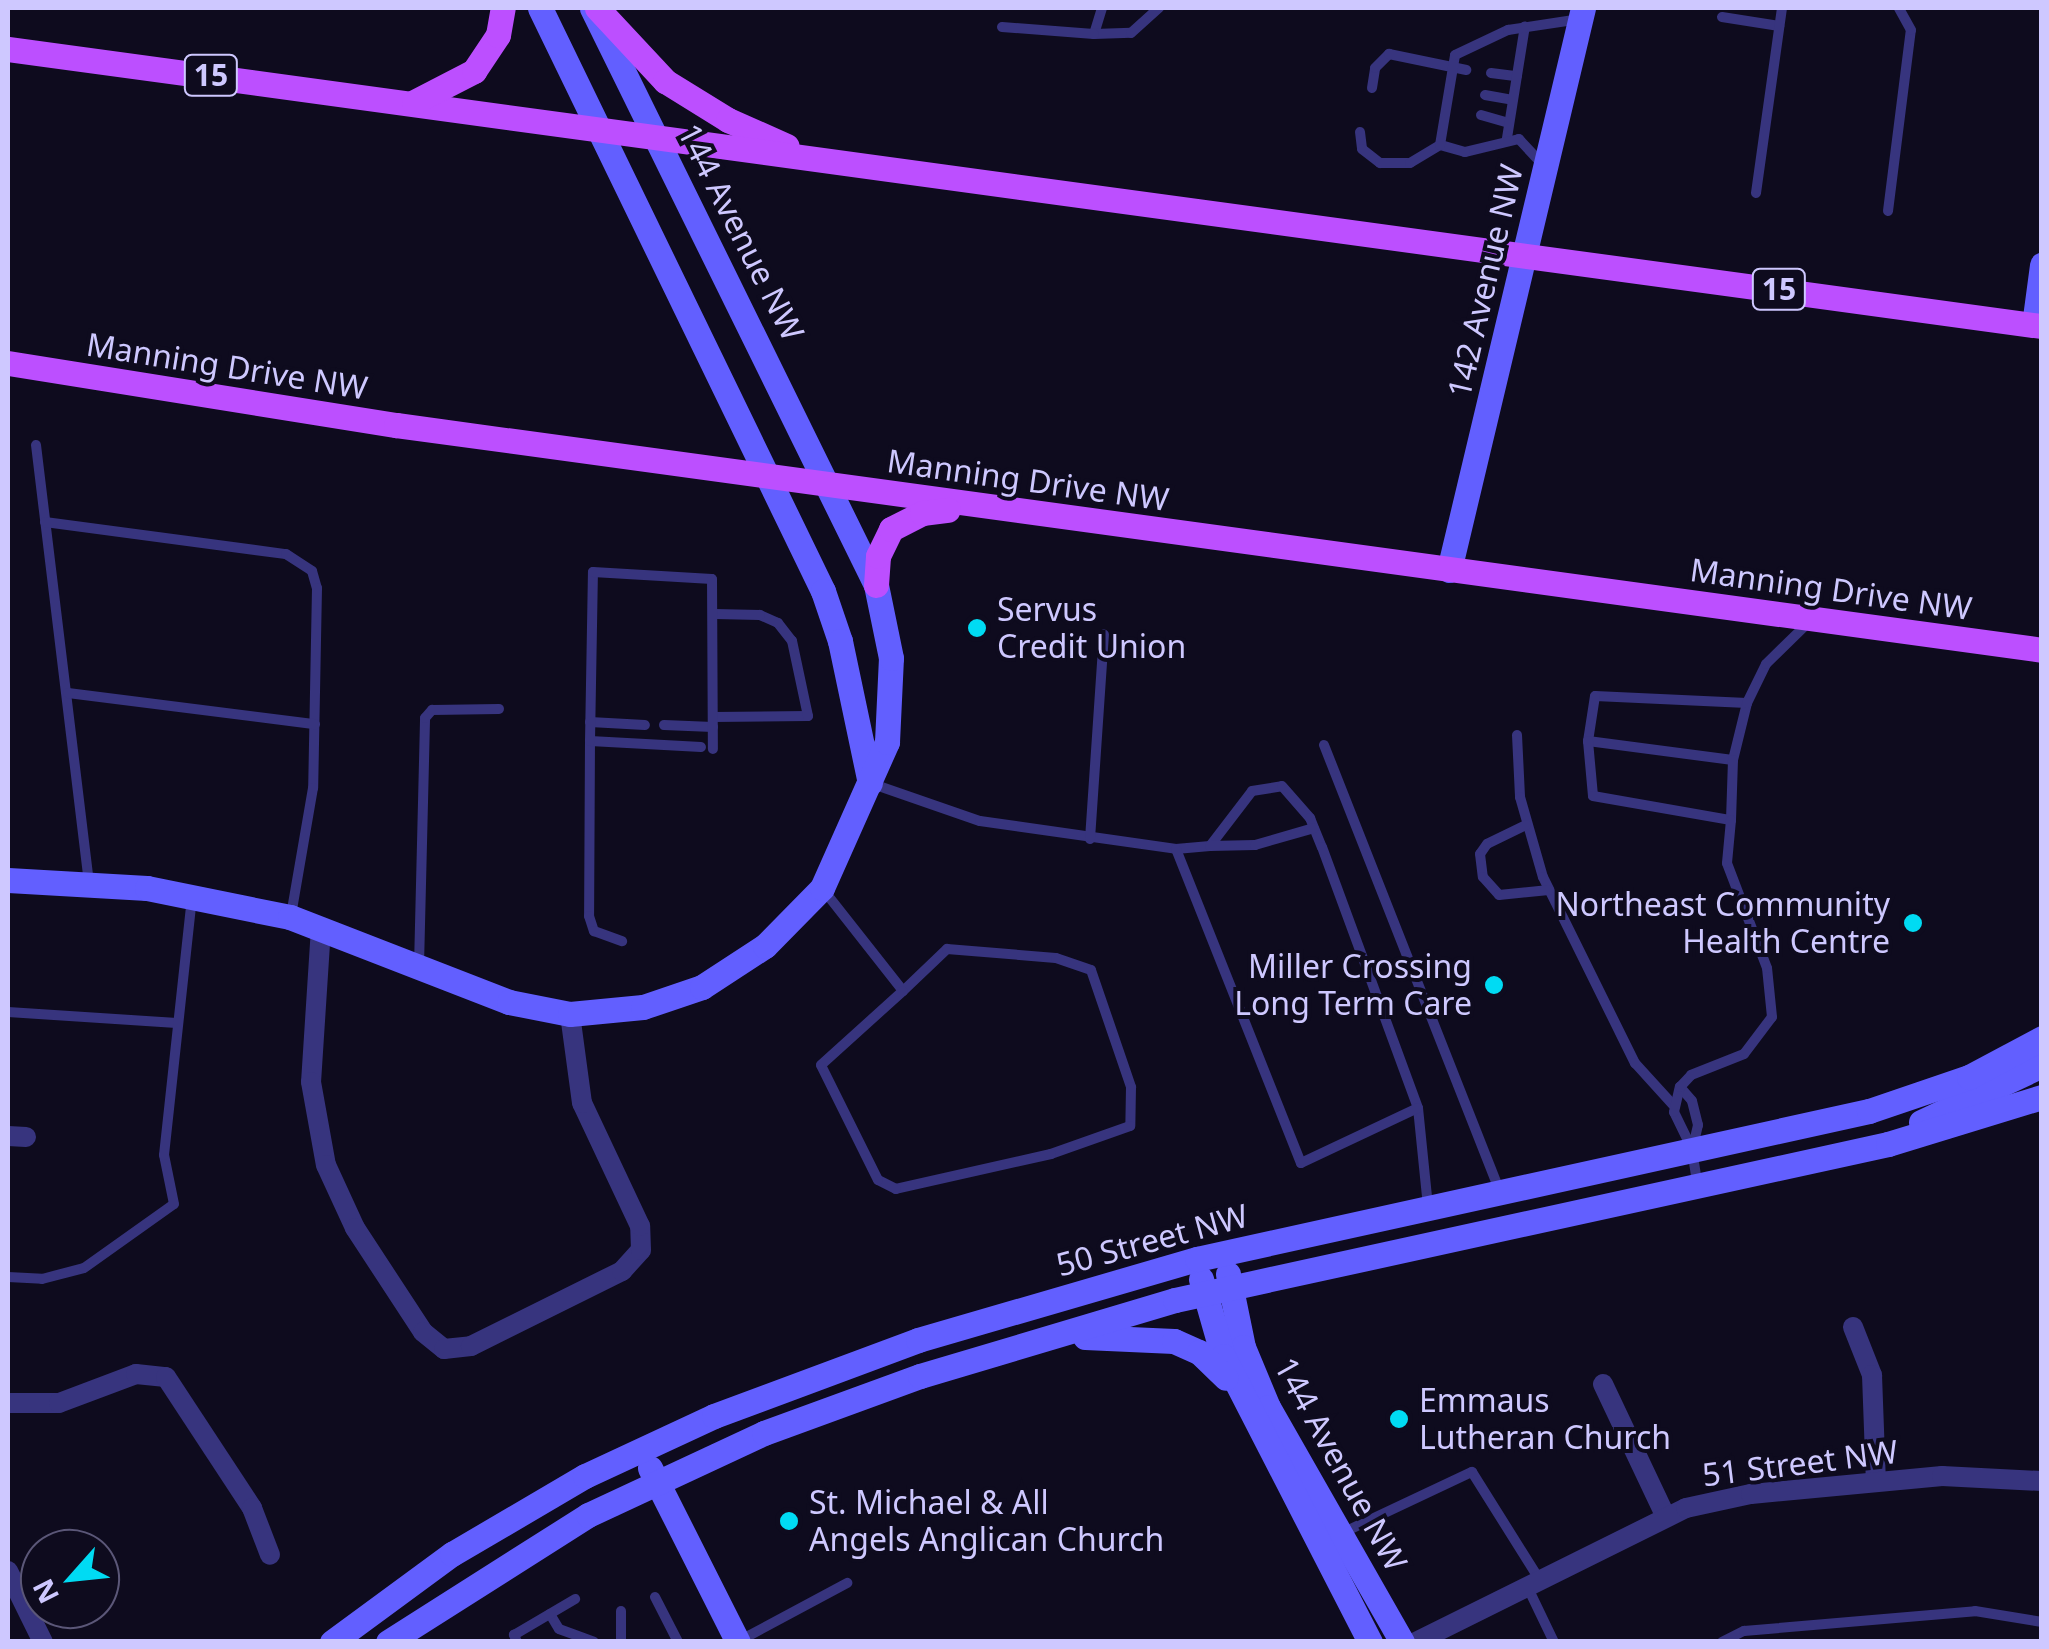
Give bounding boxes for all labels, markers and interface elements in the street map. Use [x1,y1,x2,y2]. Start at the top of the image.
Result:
road number: 15 [184,50,238,100]
street label: 144 Avenue NW [670,117,812,347]
street label: 142 Avenue NW [1440,161,1530,401]
road number: 15 [1752,264,1806,314]
street label: Manning Drive NW [84,325,370,407]
street label: Manning Drive NW [885,441,1171,519]
street label: Manning Drive NW [1688,550,1974,628]
place label: Servus Credit Union [997,591,1186,666]
marker: Servus Credit Union [966,617,988,639]
place label: Northeast Community Health Centre [1555,886,1890,961]
marker: Northeast Community Health Centre [1900,910,1926,936]
place label: Miller Crossing Long Term Care [1234,948,1472,1023]
marker: Miller Crossing Long Term Care [1481,972,1507,998]
street label: 50 Street NW [1052,1196,1252,1284]
street label: 144 Avenue NW [1267,1351,1415,1577]
place label: Emmaus Lutheran Church [1419,1382,1671,1457]
marker: Emmaus Lutheran Church [1388,1408,1410,1430]
street label: 51 Street NW [1700,1432,1900,1494]
place label: St. Michael & All Angels Anglican Church [809,1484,1164,1559]
marker: St. Michael & All Angels Anglican Church [778,1510,800,1532]
north arrow [20,1529,120,1629]
text: N [23,1573,67,1610]

